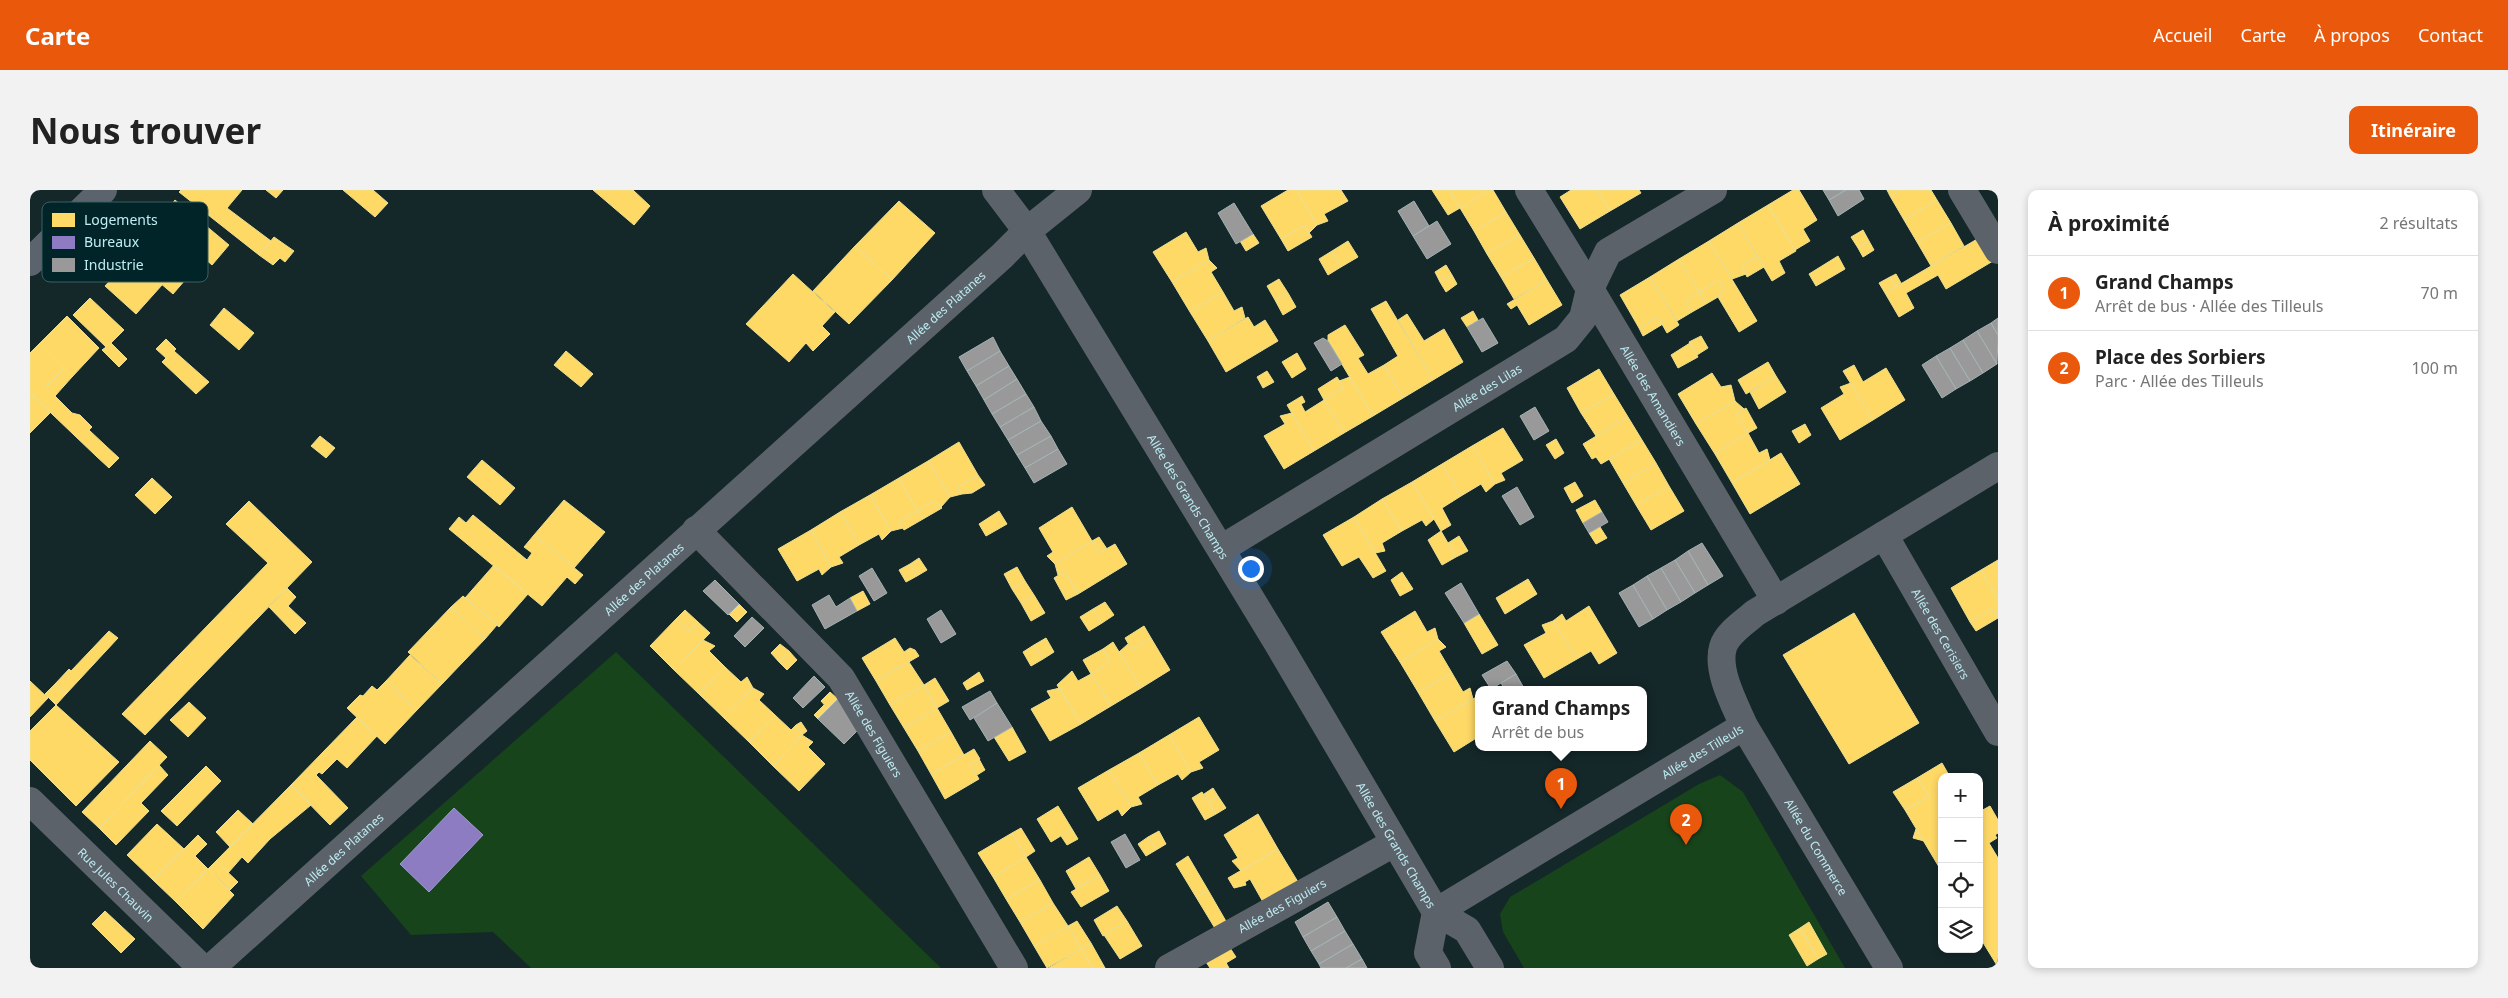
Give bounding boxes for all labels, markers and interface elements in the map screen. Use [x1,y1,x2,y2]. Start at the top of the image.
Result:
text: Carte [25,19,90,52]
text: Accueil [2153,23,2213,47]
text: Carte [2241,23,2286,47]
text: À propos [2314,23,2390,47]
text: Contact [2418,23,2483,47]
button: Itinéraire [2349,106,2478,154]
text: Nous trouver [30,107,261,154]
legend [42,202,208,282]
text: À proximité [2048,209,2170,237]
text: Logements [84,210,158,229]
text: 2 résultats [2380,212,2458,234]
text: Bureaux [84,232,140,251]
text: Industrie [84,255,144,274]
street label: Allée des Platanes [902,266,989,347]
text: Grand Champs [2095,269,2234,295]
text: 1 [2059,282,2069,304]
text: 70 m [2421,282,2458,304]
text: Arrêt de bus · Allée des Tilleuls [2095,295,2323,317]
street label: Allée des Amandiers [1617,342,1690,449]
text: Place des Sorbiers [2095,344,2266,370]
text: 2 [2059,357,2069,379]
text: 100 m [2411,357,2458,379]
street label: Allée des Lilas [1449,359,1525,415]
text: Parc · Allée des Tilleuls [2095,370,2264,392]
street label: Allée des Grands Champs [1144,431,1233,562]
street label: Allée des Platanes [600,538,687,619]
your location [1238,556,1264,582]
street label: Allée des Cerisiers [1908,585,1974,682]
popup [1475,686,1647,751]
street label: Allée des Figuiers [842,687,907,780]
text: Grand Champs [1492,695,1630,721]
street label: Allée des Tilleuls [1658,720,1747,782]
text: Arrêt de bus [1492,721,1584,743]
pin: 1 [1545,768,1577,809]
map controls [1938,773,1983,953]
button: + [1938,773,1983,818]
street label: Allée des Grands Champs [1353,779,1440,911]
street label: Allée du Commerce [1781,795,1852,899]
pin: 2 [1670,804,1702,845]
street label: Allée des Platanes [300,808,387,889]
button: − [1938,818,1983,863]
street label: Rue Jules Chauvin [74,844,158,926]
button: locate [1938,863,1983,908]
street label: Allée des Figuiers [1235,874,1329,937]
button: layers [1938,908,1983,953]

